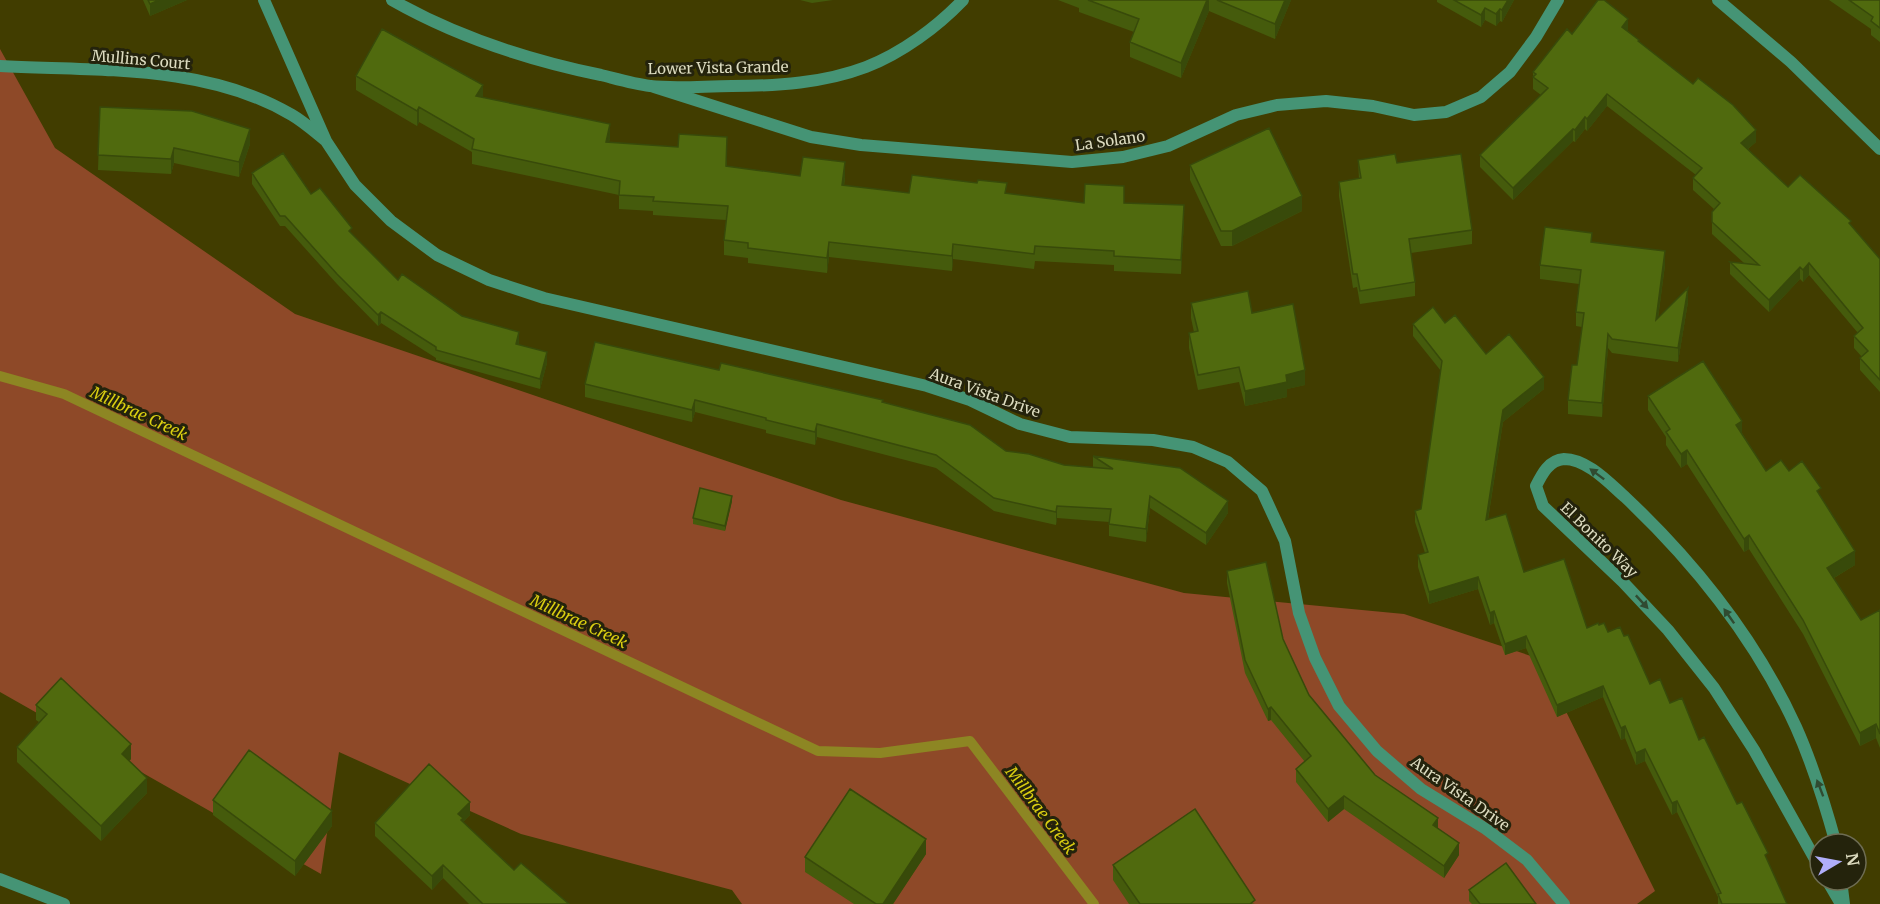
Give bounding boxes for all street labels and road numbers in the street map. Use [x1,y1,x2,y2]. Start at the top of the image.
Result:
street label: Mullins Court [91,46,191,73]
street label: Lower Vista Grande [647,57,789,78]
street label: La Solano [1074,126,1146,155]
street label: Aura Vista Drive [926,363,1043,421]
street label: El Bonito Way [1557,498,1642,582]
street label: Aura Vista Drive [1406,752,1514,835]

